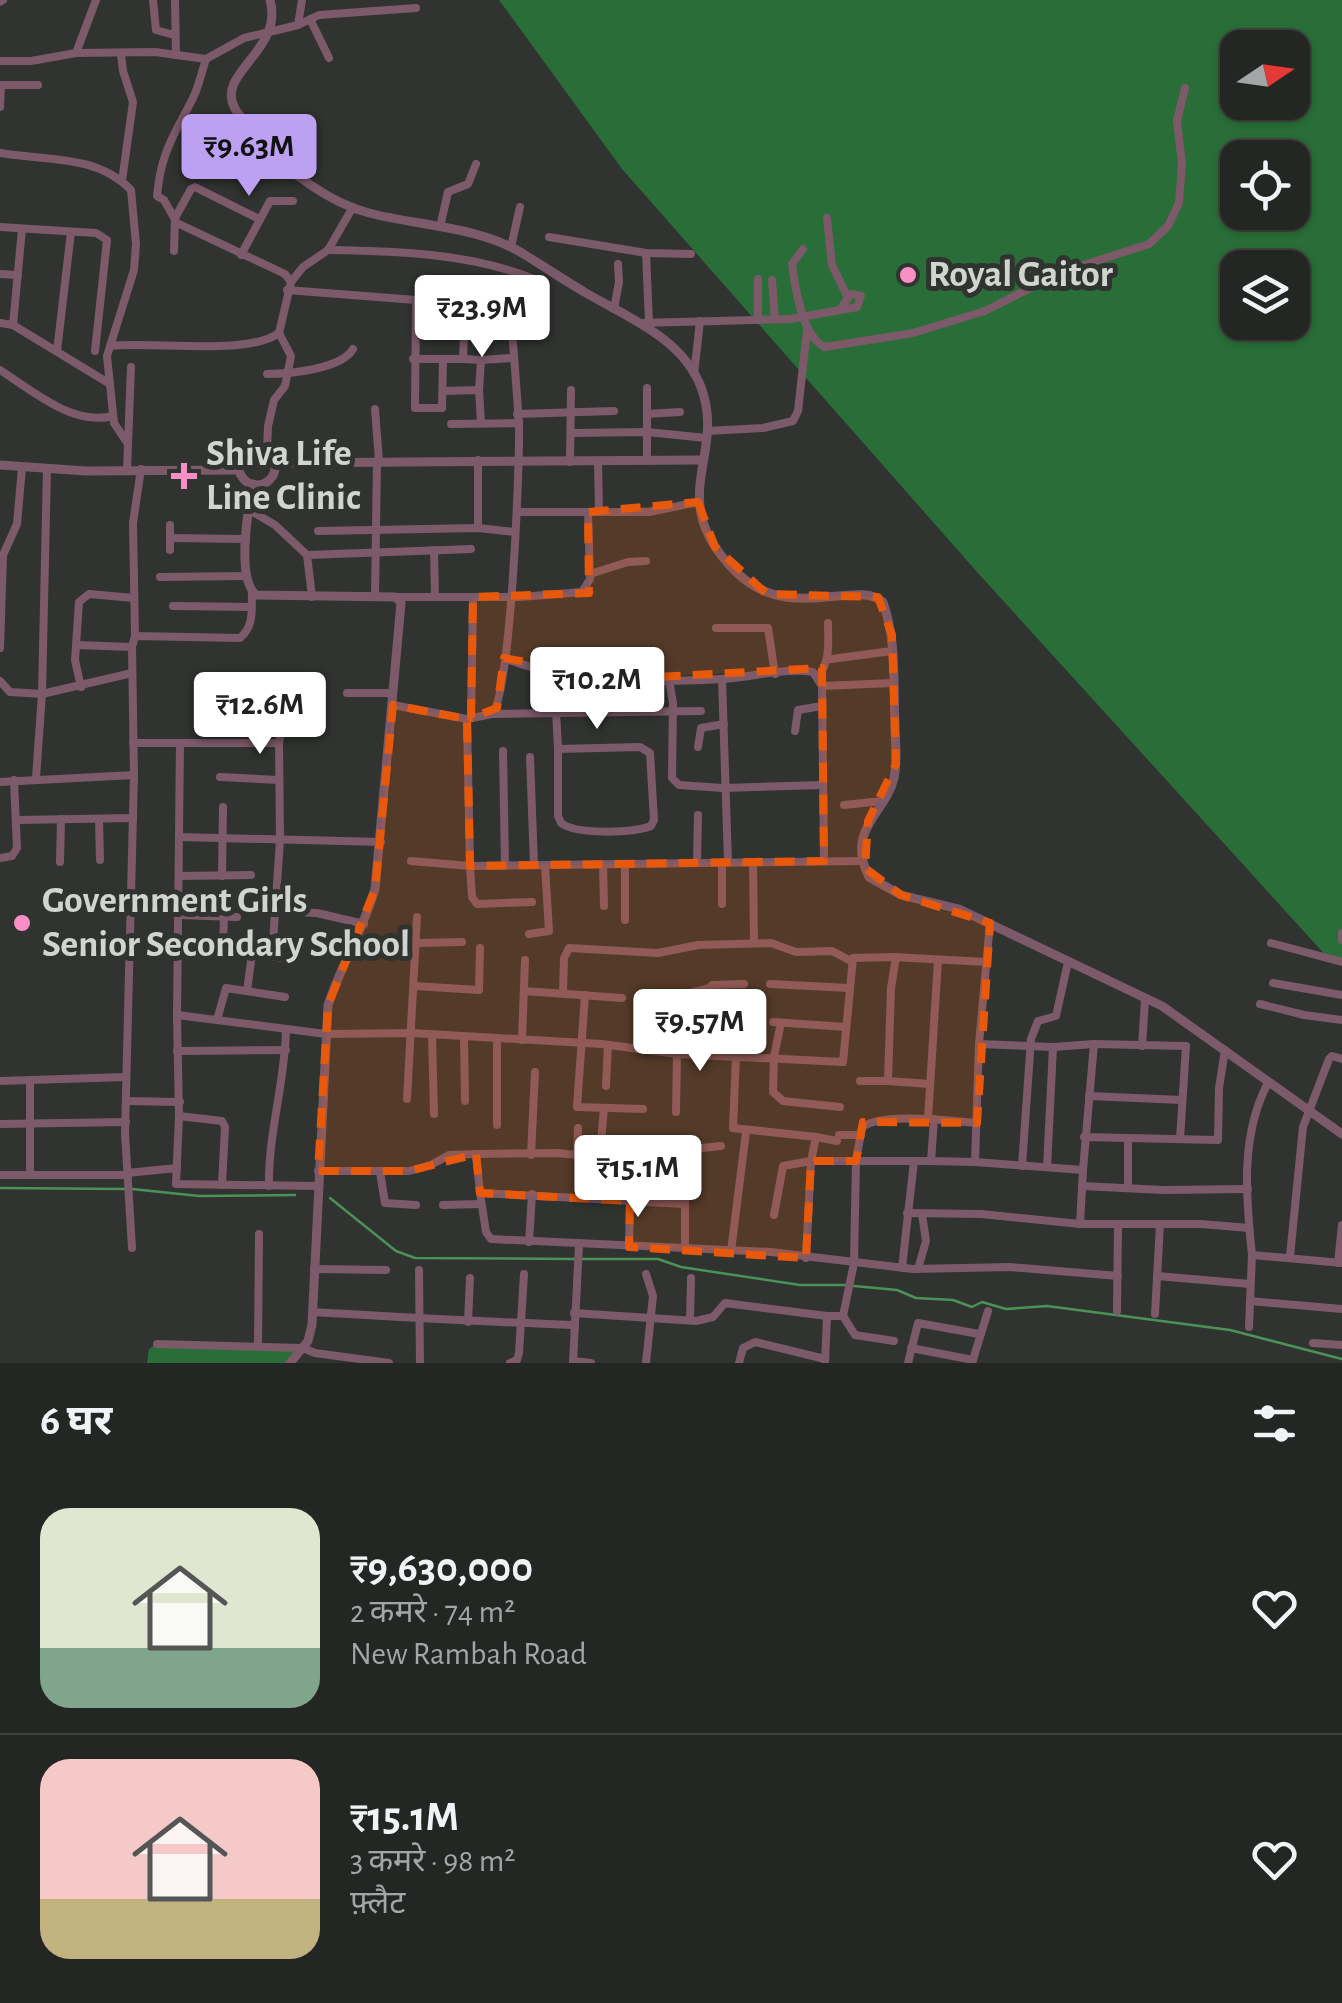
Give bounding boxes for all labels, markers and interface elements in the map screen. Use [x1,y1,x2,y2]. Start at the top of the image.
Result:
north arrow [1220,30,1310,120]
map controls [1220,30,1310,340]
pin: ₹9.63M [168,114,330,199]
text: ₹9.63M [204,130,294,162]
button: locate [1220,140,1310,230]
button: layers [1220,250,1310,340]
place label: Royal Gaitor [928,256,1114,294]
marker: Royal Gaitor [897,264,919,286]
pin: ₹23.9M [401,275,563,360]
text: ₹23.9M [437,291,527,323]
place label: Shiva Life Line Clinic [206,435,361,517]
marker: Shiva Life Line Clinic [171,463,197,489]
pin: ₹10.2M [516,647,678,732]
text: ₹10.2M [552,663,642,695]
pin: ₹12.6M [179,672,341,757]
text: ₹12.6M [216,688,304,720]
place label: Government Girls Senior Secondary School [42,882,410,964]
marker: Government Girls Senior Secondary School [11,912,33,934]
pin: ₹9.57M [619,989,781,1074]
text: ₹9.57M [655,1005,745,1037]
pin: ₹15.1M [557,1135,719,1220]
text: ₹15.1M [596,1151,680,1183]
icon: filters [1247,1396,1302,1451]
text: 6 घर [40,1400,112,1442]
text: ₹9,630,000 [350,1547,533,1589]
icon: home [120,1548,240,1668]
icon: heart [1247,1581,1302,1636]
text: 2 कमरे · 74 m² [350,1596,515,1628]
text: New Rambah Road [350,1638,587,1670]
text: ₹15.1M [350,1796,459,1838]
icon: home [120,1799,240,1919]
icon: heart [1247,1832,1302,1887]
text: 3 कमरे · 98 m² [350,1845,515,1877]
text: फ़्लैट [350,1887,405,1919]

